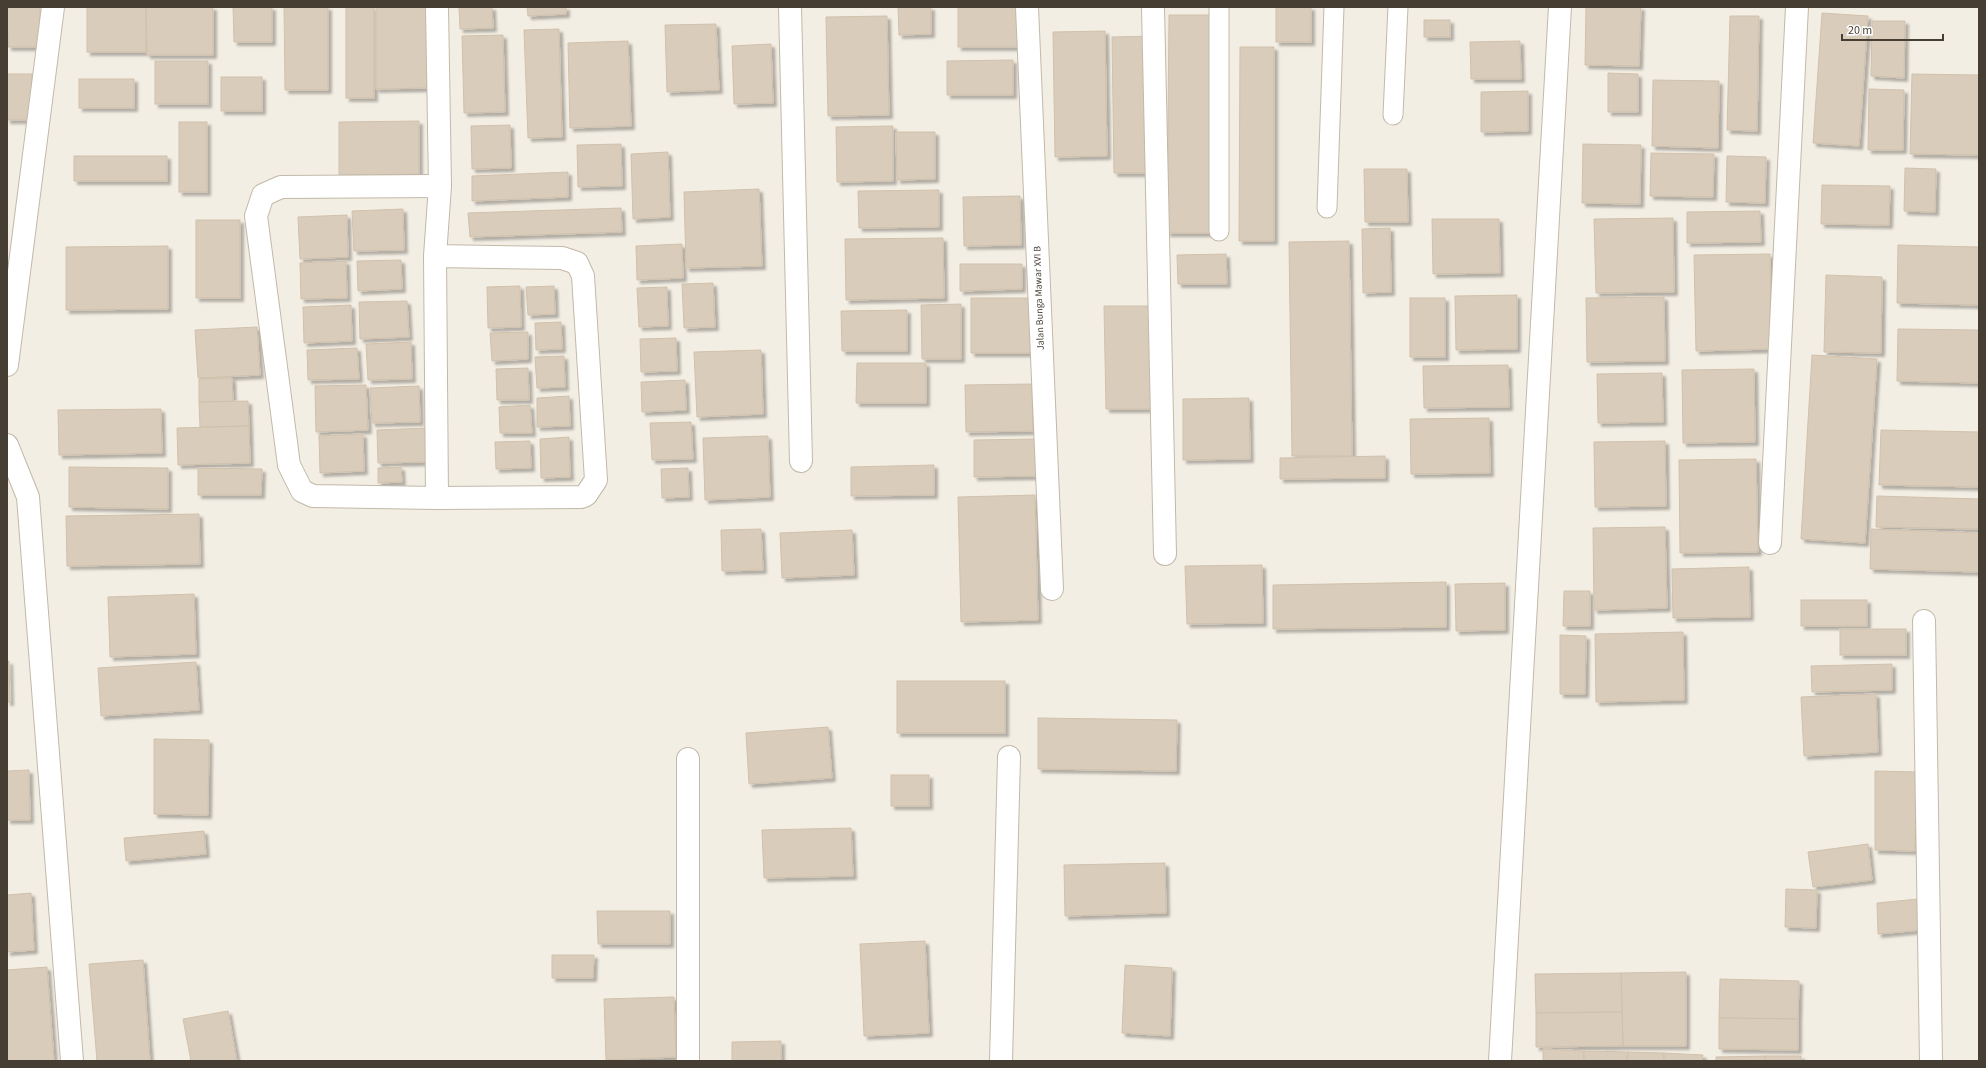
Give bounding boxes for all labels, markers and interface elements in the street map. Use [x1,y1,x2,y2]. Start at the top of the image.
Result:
scale bar [1842,16,1943,42]
text: 20 m [1848,22,1872,39]
street label: Jalan Bunga Mawar XVI B [1030,246,1048,350]

